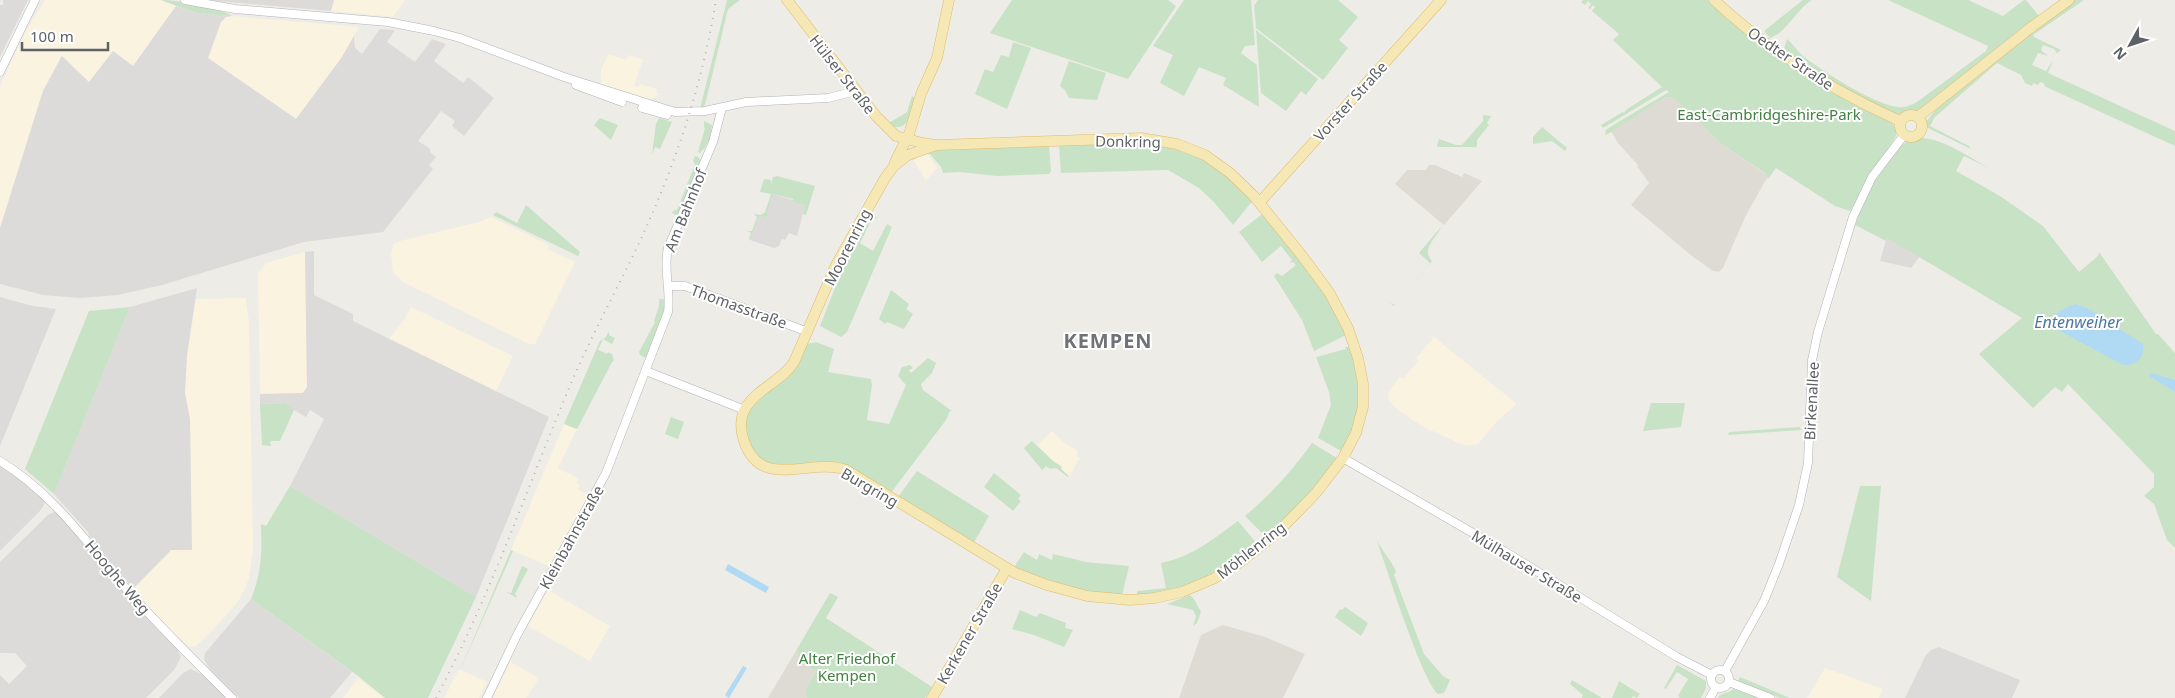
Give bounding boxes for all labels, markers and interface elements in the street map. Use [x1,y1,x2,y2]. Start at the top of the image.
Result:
scale bar [22,20,109,52]
north arrow [2105,20,2155,70]
street label: Oedter Straße [1744,22,1838,94]
text: 100 m [30,26,74,46]
street label: Hülser Straße [806,30,880,118]
text: N [2109,43,2131,64]
street label: Vorster Straße [1309,57,1391,145]
park label: East-Cambridgeshire-Park [1677,104,1861,124]
street label: Donkring [1095,130,1161,152]
street label: Am Bahnhof [659,165,711,254]
street label: Moorenring [819,205,875,289]
street label: Thomasstraße [688,279,790,333]
water label: Entenweiher [2034,311,2122,333]
district label: KEMPEN [1063,327,1153,354]
street label: Birkenallee [1799,361,1823,441]
street label: Burgring [838,463,902,511]
street label: Kleinbahnstraße [534,482,608,592]
street label: Möhlenring [1212,517,1290,583]
street label: Mülhauser Straße [1468,525,1586,607]
street label: Hooghe Weg [81,536,155,618]
street label: Kerkener Straße [932,579,1006,687]
park label: Alter Friedhof Kempen [799,648,896,685]

